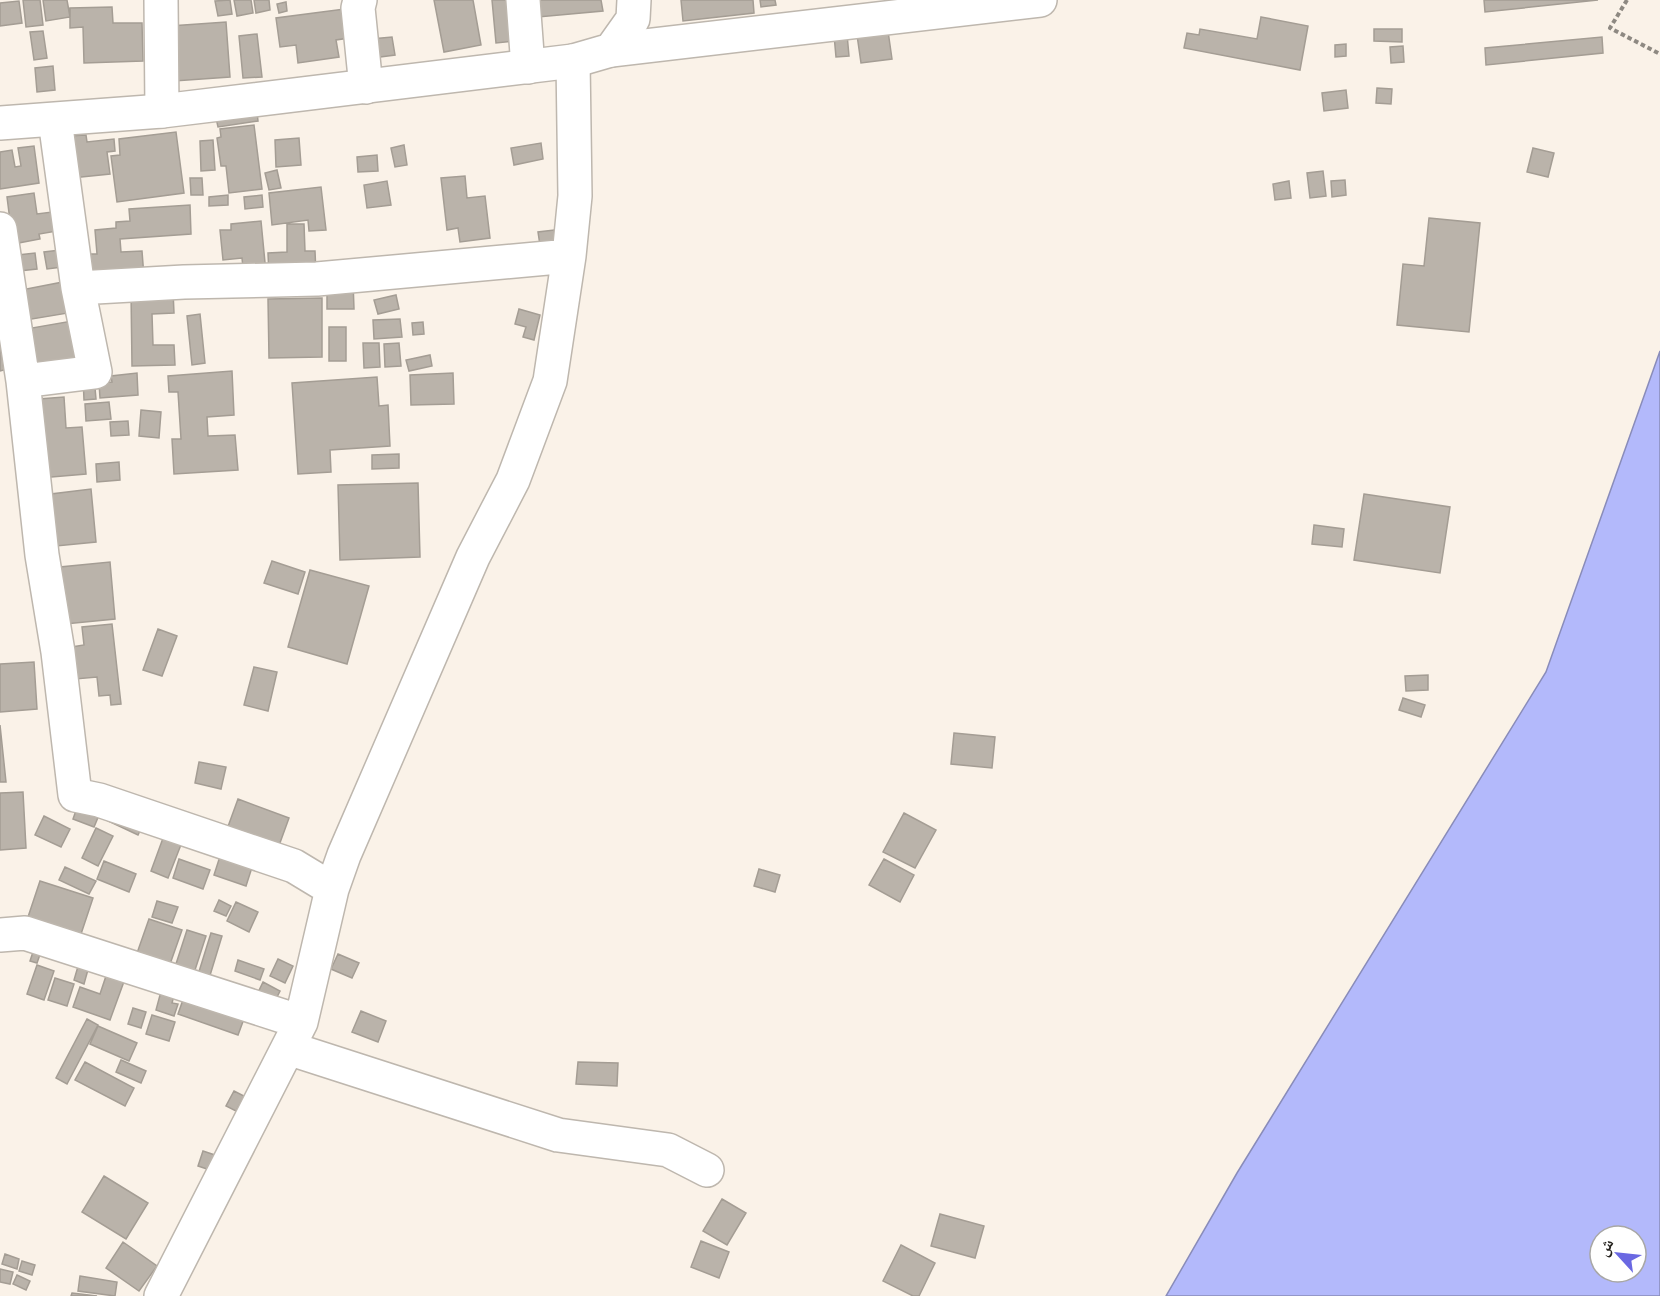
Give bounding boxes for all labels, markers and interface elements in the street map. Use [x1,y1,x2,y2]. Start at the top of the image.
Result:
north arrow [1588,1224,1648,1284]
text: ش [1593,1236,1617,1259]

